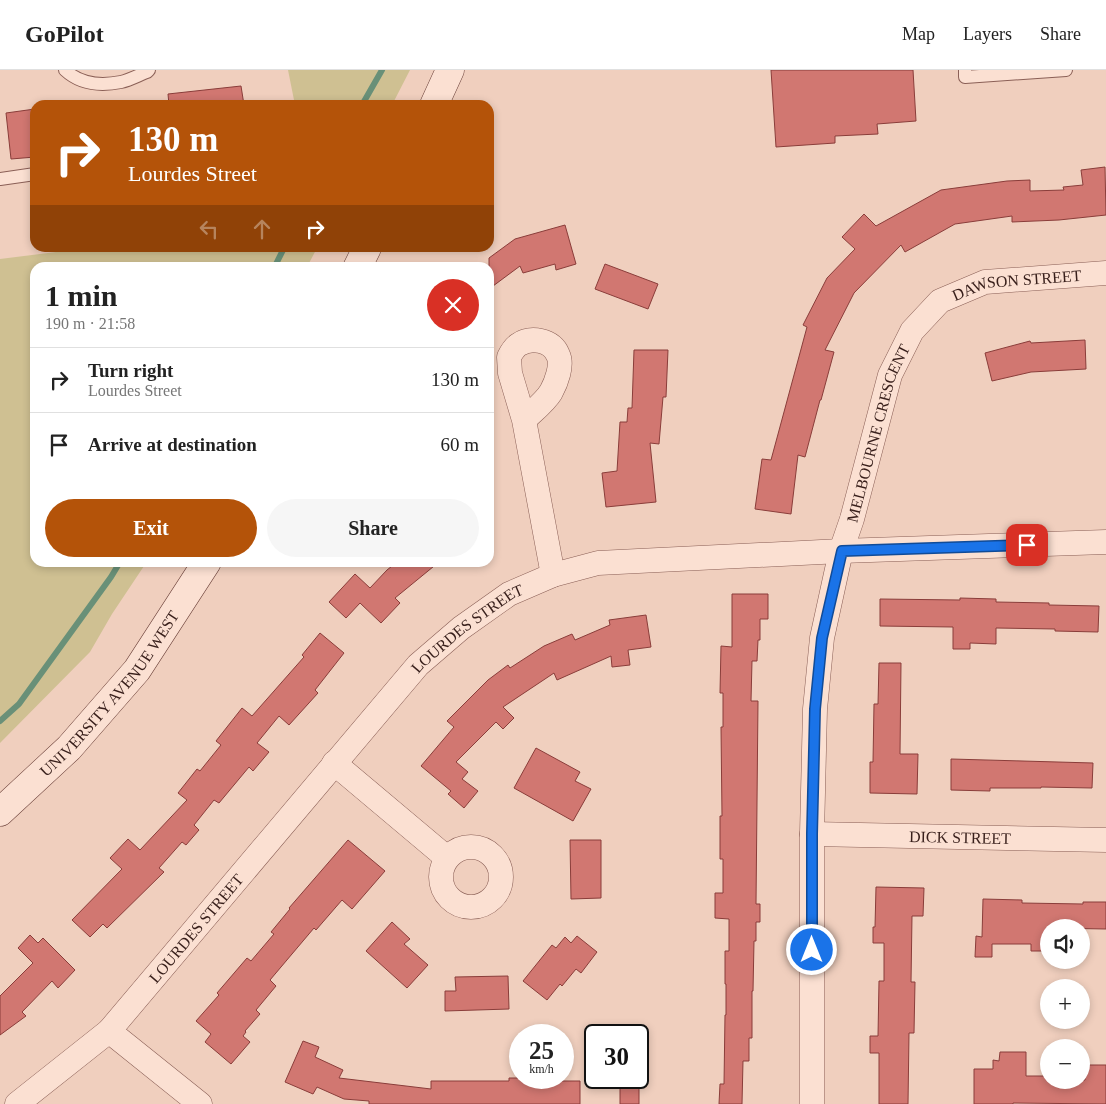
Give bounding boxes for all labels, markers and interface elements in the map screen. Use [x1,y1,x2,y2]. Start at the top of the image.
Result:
text: GoPilot [25,21,104,47]
text: Map [902,24,935,44]
text: Layers [963,24,1012,44]
text: Share [1040,24,1081,44]
icon: right [45,120,110,185]
text: 130 m [128,120,218,159]
text: Lourdes Street [128,161,257,186]
icon: left [195,215,223,243]
icon: ahead [248,215,276,243]
icon: right [301,215,329,243]
street label: DAWSON STREET [950,267,1082,304]
text: 1 min [45,279,118,312]
button: close [427,279,479,331]
text: 190 m · 21:58 [45,315,135,332]
street label: MELBOURNE CRESCENT [844,341,913,524]
text: Turn right [88,360,173,381]
icon: right [45,366,73,394]
text: 130 m [431,369,479,390]
text: Lourdes Street [88,382,182,399]
icon: arrive [45,431,73,459]
text: Arrive at destination [88,434,257,455]
text: 60 m [440,434,479,455]
button: Exit [45,499,257,557]
button: Share [267,499,479,557]
pin [1006,524,1048,566]
icon: arrive [1013,531,1041,559]
street label: LOURDES STREET [408,581,526,676]
street label: UNIVERSITY AVENUE WEST [36,607,182,780]
street label: DICK STREET [909,828,1011,847]
street label: LOURDES STREET [146,871,247,986]
map controls [1040,919,1090,1089]
button: sound [1040,919,1090,969]
position arrow [785,923,837,975]
button: + [1040,979,1090,1029]
speed limit sign: 30 [584,1024,649,1089]
text: 25 [529,1037,554,1064]
button: − [1040,1039,1090,1089]
text: km/h [529,1062,554,1076]

